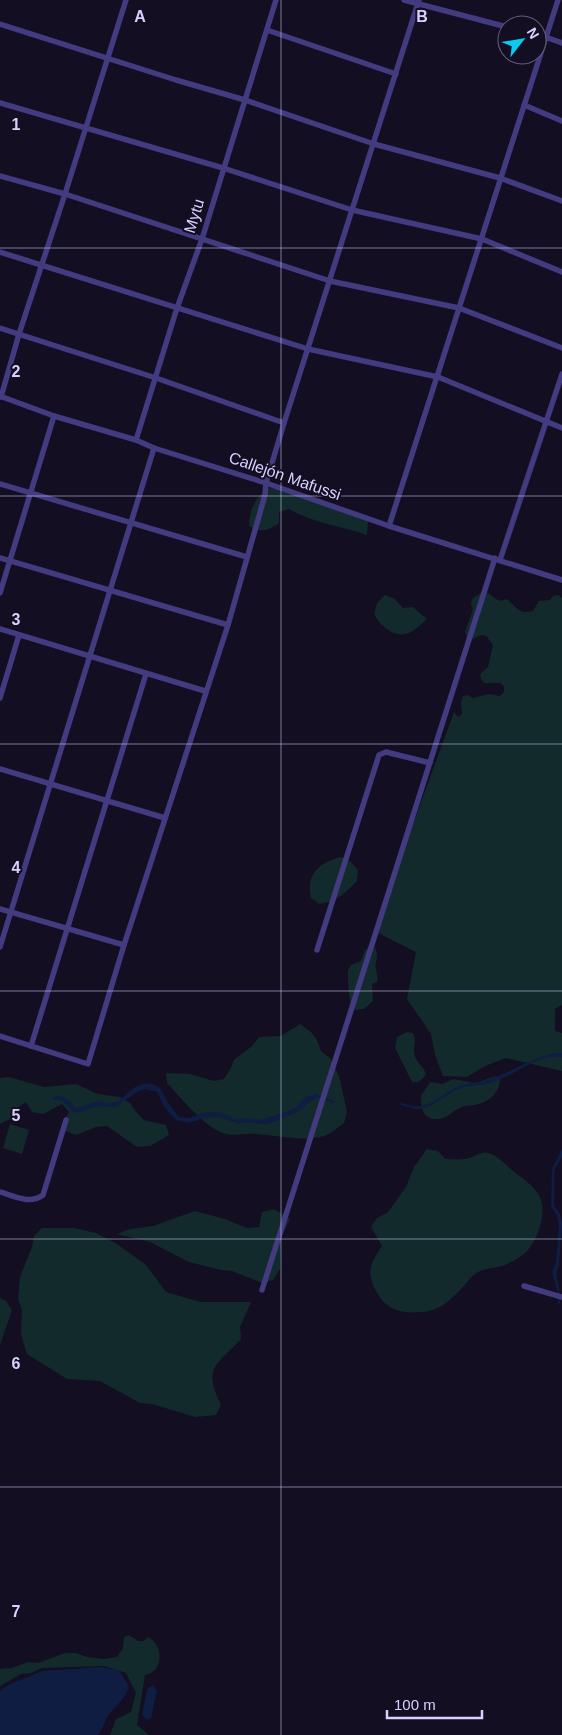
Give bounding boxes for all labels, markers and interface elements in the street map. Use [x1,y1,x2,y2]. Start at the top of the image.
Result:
text: A [134,8,146,25]
text: B [416,8,428,25]
north arrow [497,15,547,65]
text: N [524,25,543,42]
text: 1 [12,116,21,133]
street label: Mytu [181,197,207,235]
text: 2 [12,363,21,380]
street label: Callejón Mafussi [227,449,343,503]
text: 3 [12,611,21,628]
text: 4 [12,859,21,876]
text: 5 [12,1107,21,1124]
text: 6 [12,1355,21,1372]
text: 7 [12,1603,21,1620]
scale bar [387,1688,482,1720]
text: 100 m [394,1696,436,1713]

